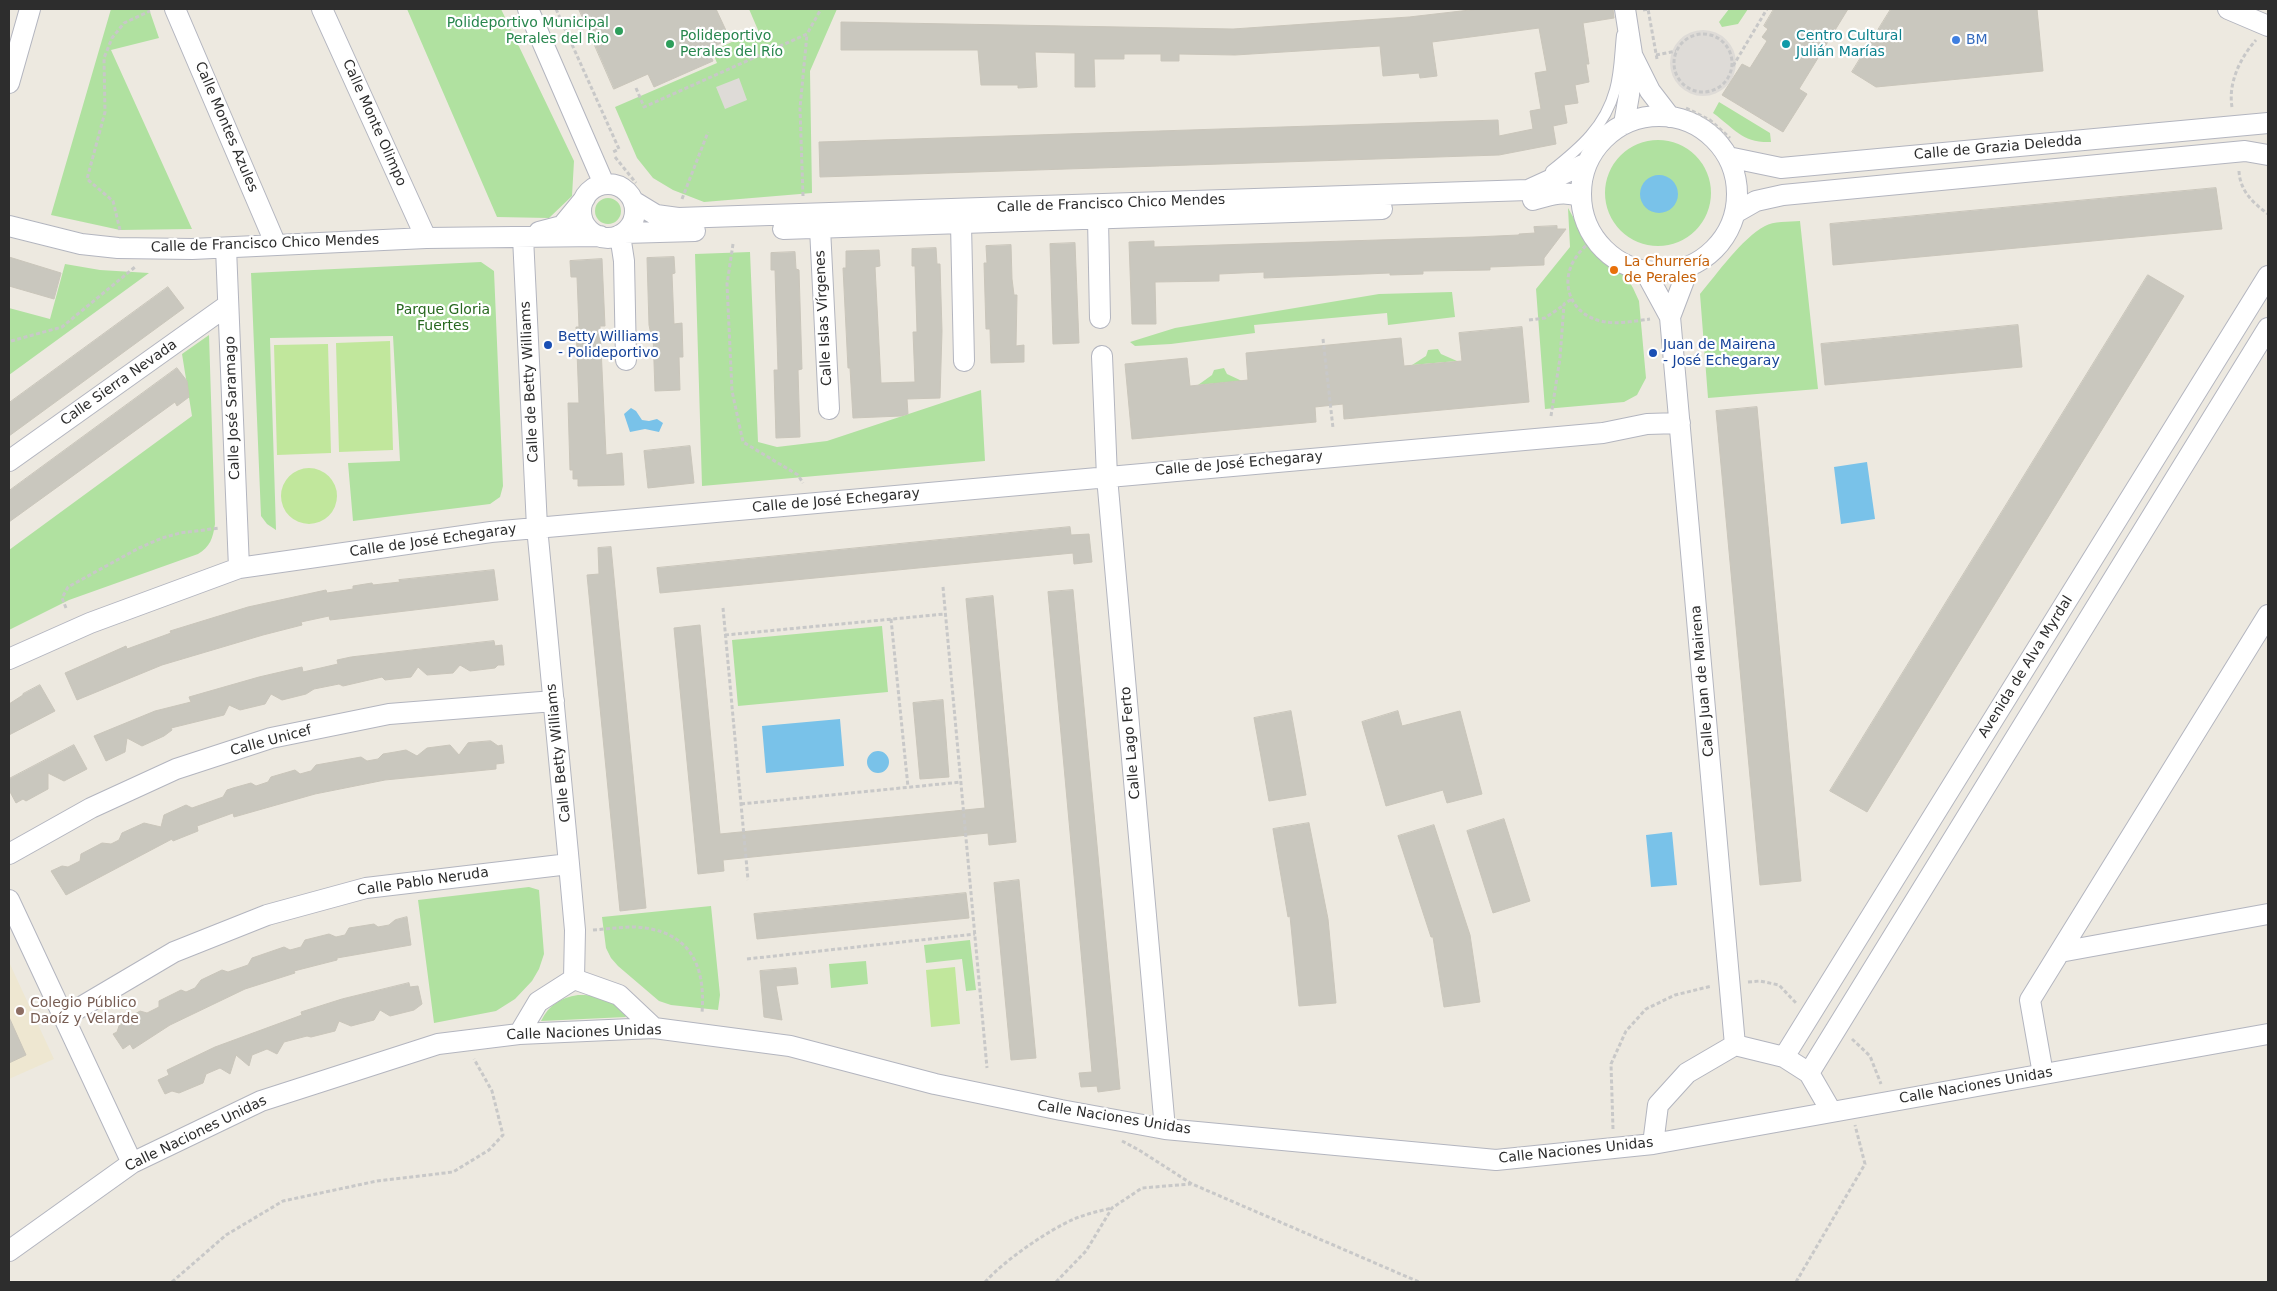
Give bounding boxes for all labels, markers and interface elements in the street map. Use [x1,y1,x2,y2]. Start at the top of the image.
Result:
place label: Polideportivo Municipal Perales del Rio [447,15,609,48]
marker: Polideportivo Municipal Perales del Rio [613,25,625,37]
place label: Polideportivo Perales del Río [680,28,783,60]
place label: Centro Cultural Julián Marías [1796,28,1902,60]
place label: BM [1966,32,1988,48]
marker: BM [1950,34,1962,46]
marker: Polideportivo Perales del Río [664,38,676,50]
marker: Centro Cultural Julián Marías [1780,38,1792,50]
street label: Calle Monte Olimpo [338,57,410,189]
street label: Calle Montes Azules [191,59,261,195]
street label: Calle de Grazia Deledda [1913,132,2083,164]
street label: Calle de Francisco Chico Mendes [996,192,1226,216]
street label: Calle de Francisco Chico Mendes [150,232,380,256]
street label: Calle Islas Vírgenes [812,250,836,386]
place label: La Churrería de Perales [1624,254,1710,286]
marker: La Churrería de Perales [1608,264,1620,276]
street label: Calle de Betty Williams [517,301,543,463]
park label: Parque Gloria Fuertes [396,302,490,334]
place label: Betty Williams - Polideportivo [558,329,659,362]
street label: Calle Sierra Nevada [58,336,180,430]
street label: Calle José Saramago [222,336,244,480]
place label: Juan de Mairena - José Echegaray [1663,337,1780,370]
marker: Betty Williams - Polideportivo [542,339,554,351]
marker: Juan de Mairena - José Echegaray [1647,347,1659,359]
street label: Calle de José Echegaray [1154,448,1324,480]
street label: Calle de José Echegaray [751,485,921,517]
street label: Calle de José Echegaray [348,521,518,561]
street label: Avenida de Alva Myrdal [1975,593,2077,741]
street label: Calle Juan de Mairena [1688,605,1718,757]
street label: Calle Betty Williams [543,683,575,823]
street label: Calle Lago Ferto [1118,686,1144,800]
street label: Calle Unicef [229,722,313,760]
street label: Calle Pablo Neruda [356,864,490,900]
place label: Colegio Público Daoíz y Velarde [30,995,139,1028]
marker: Colegio Público Daoíz y Velarde [14,1005,26,1017]
street label: Calle Naciones Unidas [506,1022,662,1044]
street label: Calle Naciones Unidas [1898,1064,2054,1108]
street label: Calle Naciones Unidas [122,1092,270,1176]
street label: Calle Naciones Unidas [1036,1098,1192,1138]
street label: Calle Naciones Unidas [1498,1135,1654,1167]

